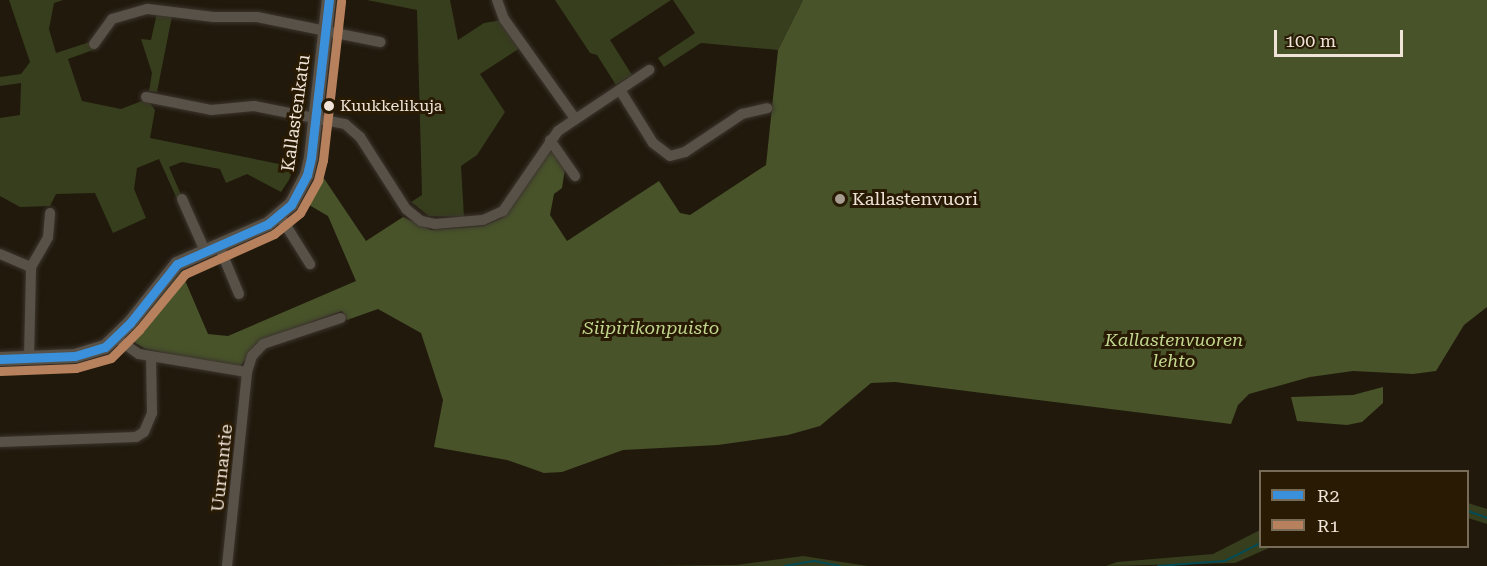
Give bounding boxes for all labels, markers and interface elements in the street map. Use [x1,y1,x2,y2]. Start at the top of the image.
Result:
scale bar [1277,18,1406,56]
text: 100 m [1285,30,1336,51]
street label: Kallastenkatu [277,53,315,173]
place label: Kuukkelikuja [340,96,443,116]
marker: Kuukkelikuja [323,100,335,112]
place label: Kallastenvuori [852,188,978,210]
marker: Kallastenvuori [833,192,847,206]
park label: Siipirikonpuisto [583,317,719,339]
park label: Kallastenvuoren lehto [1105,330,1243,372]
street label: Uurnantie [207,423,237,513]
legend [1259,470,1469,548]
text: R2 [1317,485,1340,506]
text: R1 [1317,515,1340,536]

